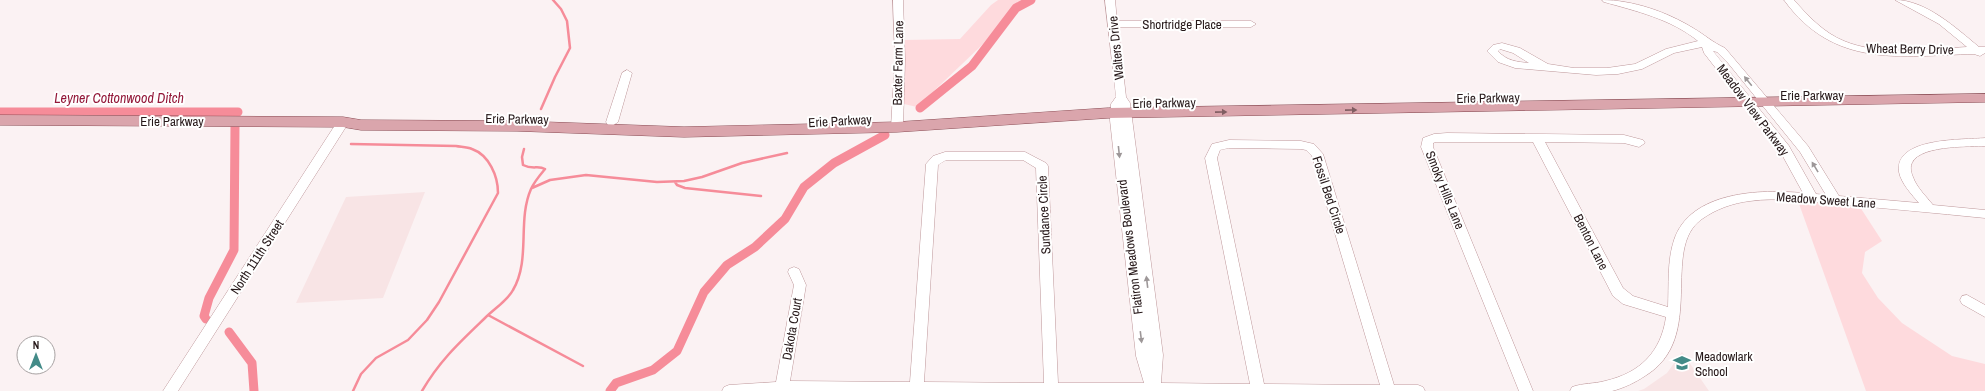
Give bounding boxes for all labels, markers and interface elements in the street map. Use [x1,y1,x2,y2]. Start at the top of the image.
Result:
street label: Walters Drive [1104,15,1128,81]
street label: Shortridge Place [1142,16,1222,33]
street label: Baxter Farm Lane [889,20,907,106]
street label: Wheat Berry Drive [1866,40,1954,58]
street label: Meadow View Parkway [1713,61,1793,160]
one-way arrow [1744,76,1753,87]
street label: Erie Parkway [1780,87,1844,104]
water label: Leyner Cottonwood Ditch [54,89,184,107]
street label: Erie Parkway [1456,89,1521,107]
street label: Erie Parkway [1132,94,1197,112]
one-way arrow [1345,107,1358,113]
one-way arrow [1215,109,1228,115]
street label: Erie Parkway [485,110,550,128]
street label: Erie Parkway [808,111,873,131]
street label: Erie Parkway [140,113,204,130]
one-way arrow [1116,146,1122,158]
street label: Smoky Hills Lane [1422,148,1468,232]
street label: Fossil Bed Circle [1308,154,1350,236]
one-way arrow [1811,161,1818,173]
street label: Sundance Circle [1033,175,1055,255]
street label: Flatiron Meadows Boulevard [1113,179,1147,315]
street label: Meadow Sweet Lane [1776,188,1876,212]
street label: Benton Lane [1570,211,1612,273]
street label: North 111th Street [227,216,287,298]
one-way arrow [1144,276,1150,288]
street label: Dakota Court [778,297,806,361]
one-way arrow [1138,331,1144,343]
north arrow [16,335,56,375]
text: N [33,338,39,352]
place label: Meadowlark School [1695,348,1753,380]
school or university icon: Meadowlark School [1672,353,1692,373]

